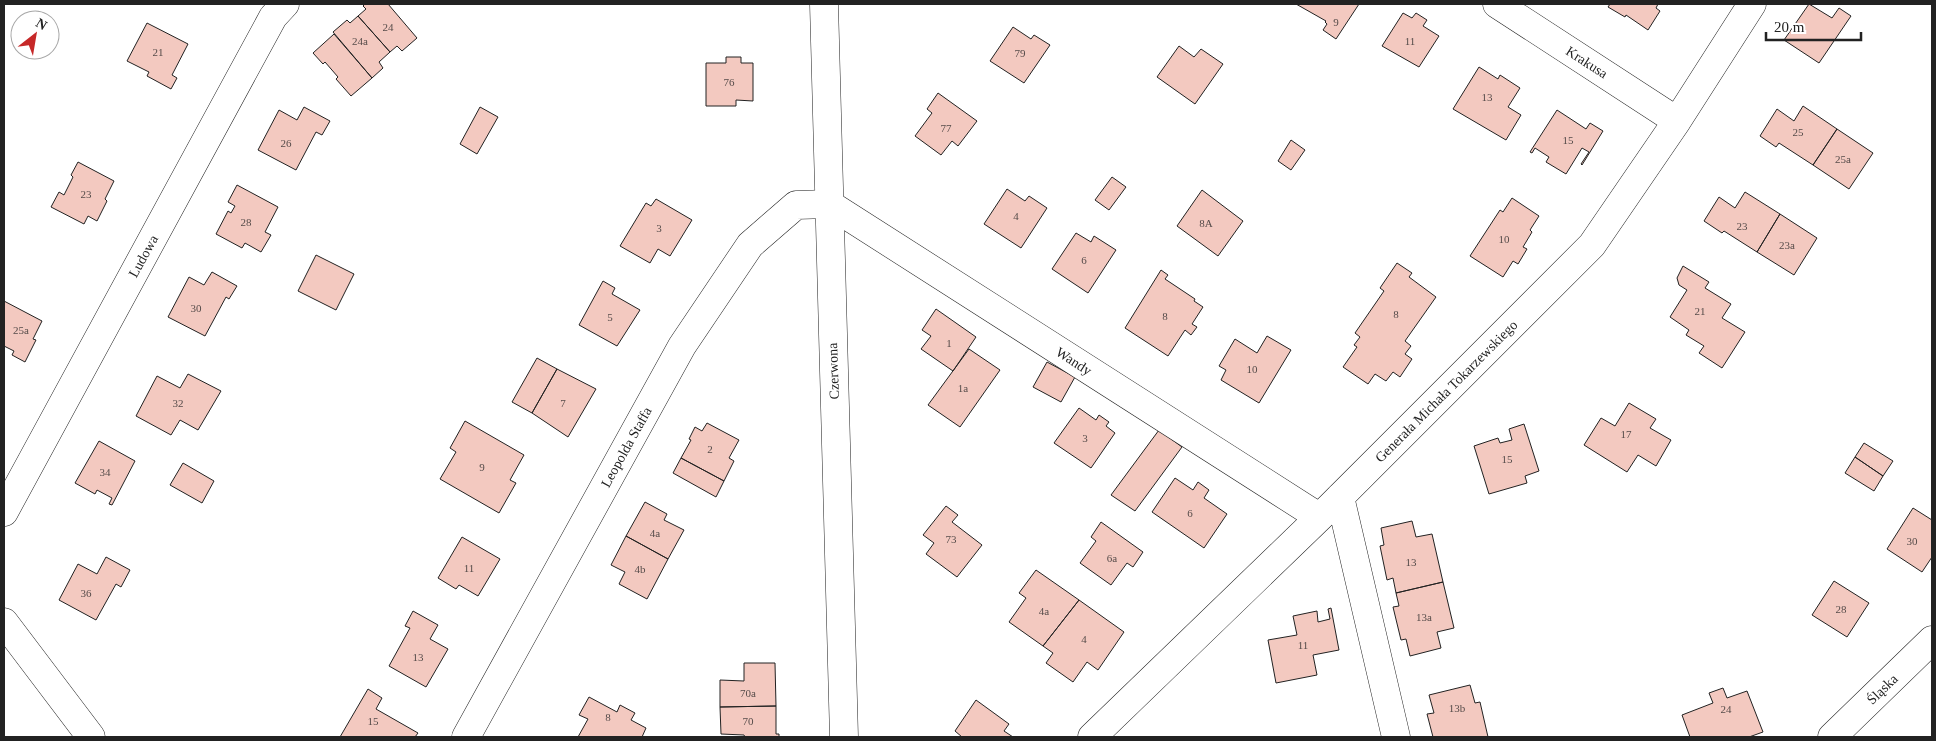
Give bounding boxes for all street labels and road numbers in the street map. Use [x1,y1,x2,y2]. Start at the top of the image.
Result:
street label: Krakusa [1563,43,1611,82]
street label: Ludowa [126,232,161,280]
street label: Generała Michała Tokarzewskiego [1372,317,1520,465]
street label: Czerwona [825,342,842,400]
street label: Wandy [1053,344,1094,378]
street label: Leopolda Staffa [598,404,655,490]
street label: Śląska [1863,670,1901,707]

